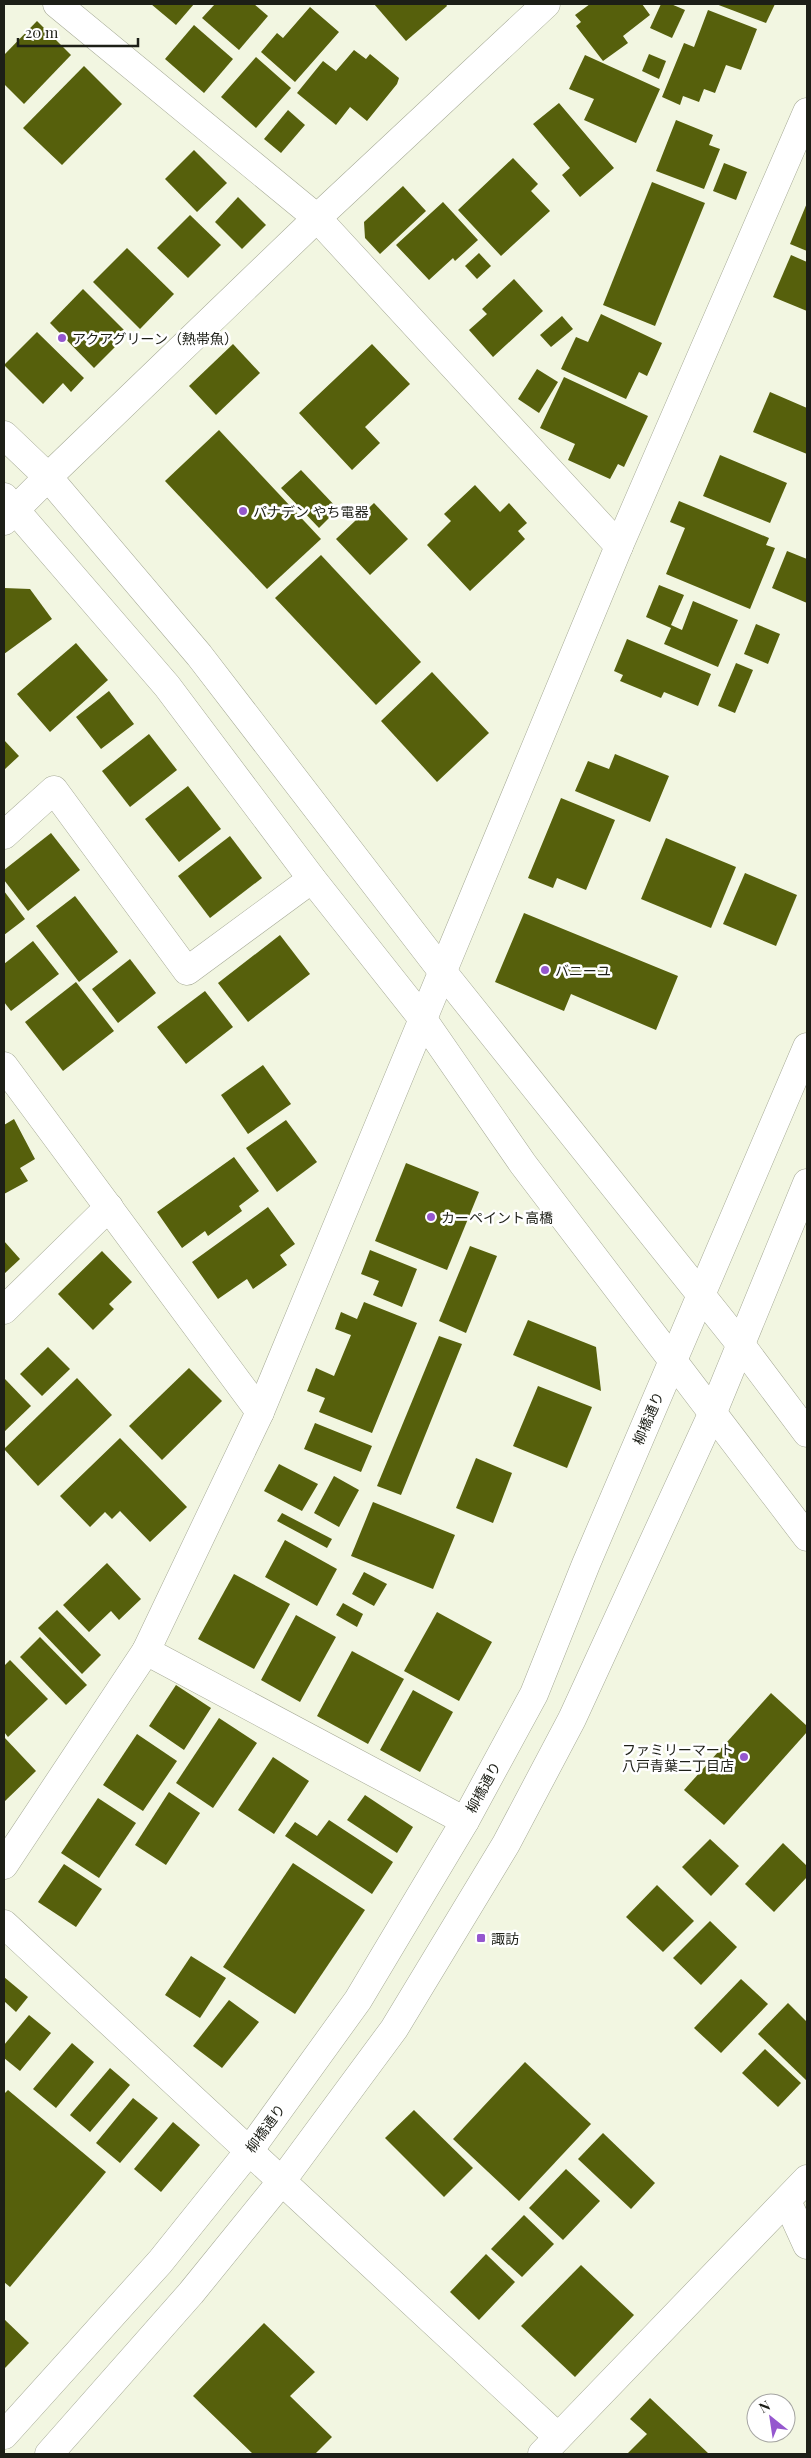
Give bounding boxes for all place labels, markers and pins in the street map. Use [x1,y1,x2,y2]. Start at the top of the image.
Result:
place label: アクアグリーン（熱帯魚） [72,329,238,348]
marker: アクアグリーン（熱帯魚） [56,332,68,344]
place label: パナデン やち電器 [253,502,369,521]
marker: パナデン やち電器 [237,505,249,517]
place label: バニーユ [555,961,611,980]
marker: バニーユ [539,964,551,976]
place label: カーペイント高橋 [441,1208,553,1227]
marker: カーペイント高橋 [425,1211,437,1223]
place label: ファミリーマート 八戸青葉二丁目店 [622,1740,734,1775]
marker: ファミリーマート 八戸青葉二丁目店 [738,1751,750,1763]
place label: 諏訪 [491,1929,519,1948]
marker: 諏訪 [475,1932,487,1944]

